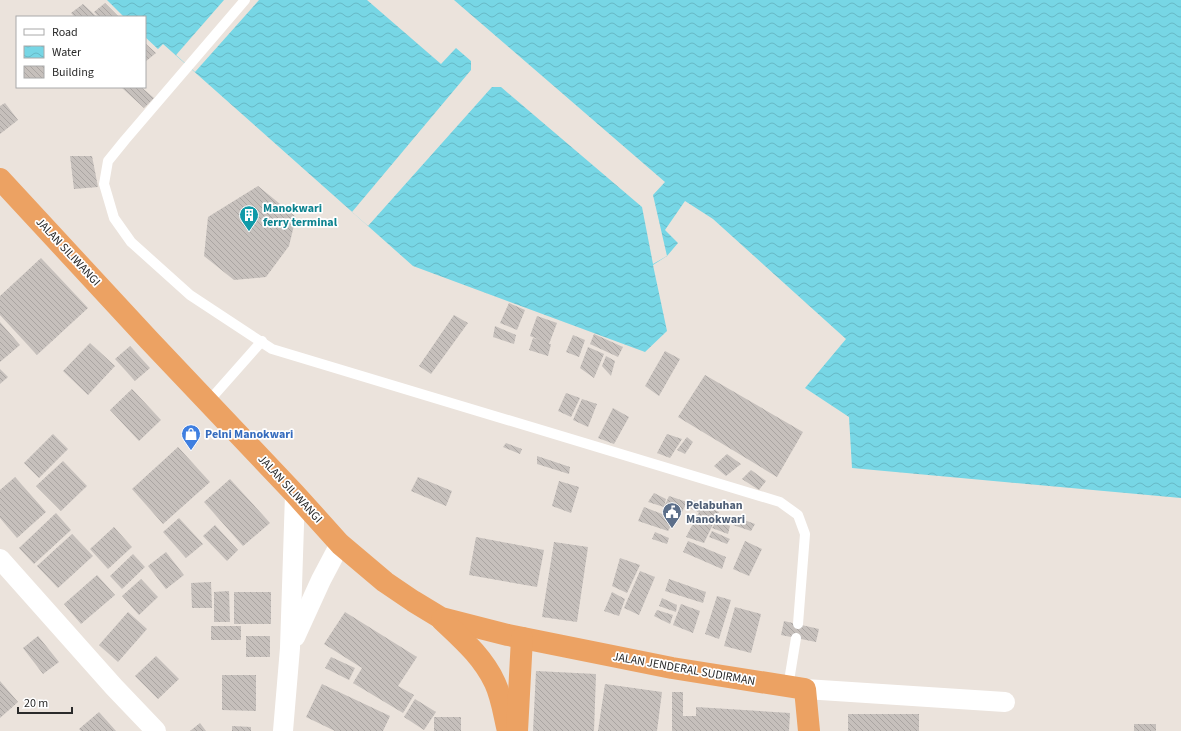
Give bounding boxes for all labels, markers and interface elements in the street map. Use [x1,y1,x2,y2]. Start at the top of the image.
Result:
legend [16,16,146,88]
text: Road [52,24,78,41]
text: Water [52,44,82,61]
text: Building [52,64,94,81]
place label: Manokwari ferry terminal [263,200,338,231]
building icon: Manokwari ferry terminal [238,204,260,232]
street label: JALAN SILIWANGI [32,214,104,290]
shop icon: Pelni Manokwari [180,423,202,451]
place label: Pelni Manokwari [205,426,293,443]
street label: JALAN SILIWANGI [254,451,326,527]
place label: Pelabuhan Manokwari [686,497,745,528]
public building icon: Pelabuhan Manokwari [661,501,683,529]
street label: JALAN JENDERAL SUDIRMAN [611,648,757,690]
scale bar [18,689,72,715]
text: 20 m [24,695,48,712]

